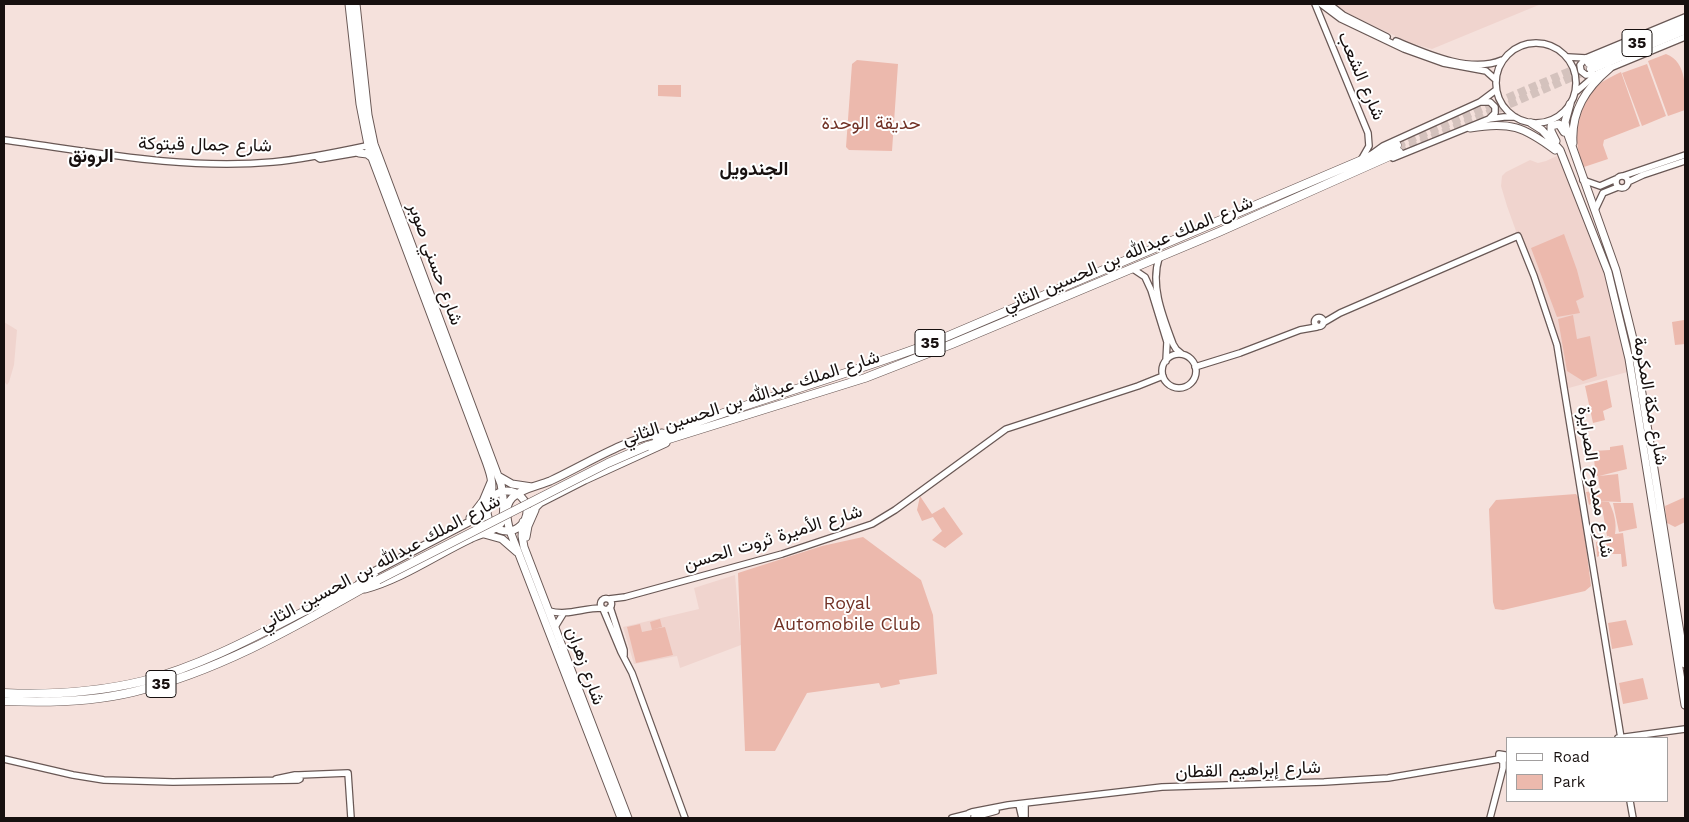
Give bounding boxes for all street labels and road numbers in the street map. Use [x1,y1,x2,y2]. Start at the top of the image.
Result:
street label: شارع الشعب [1333,29,1389,123]
road number: 35 [1622,29,1652,56]
street label: شارع جمال قيتوكة [138,133,272,157]
street label: شارع الملك عبدالله بن الحسين الثاني [1000,191,1256,317]
street label: شارع حسني صوبر [403,200,467,328]
road number: 35 [915,329,945,356]
street label: شارع مكة المكرمة [1628,335,1672,467]
street label: شارع الملك عبدالله بن الحسين الثاني [619,346,883,450]
street label: شارع ممدوح الصرايرة [1572,405,1618,559]
street label: شارع الملك عبدالله بن الحسين الثاني [256,490,504,636]
street label: شارع الأميرة ثروت الحسن [681,501,865,575]
street label: شارع زهران [561,624,609,708]
road number: 35 [146,671,176,698]
street label: شارع إبراهيم القطان [1175,757,1321,783]

